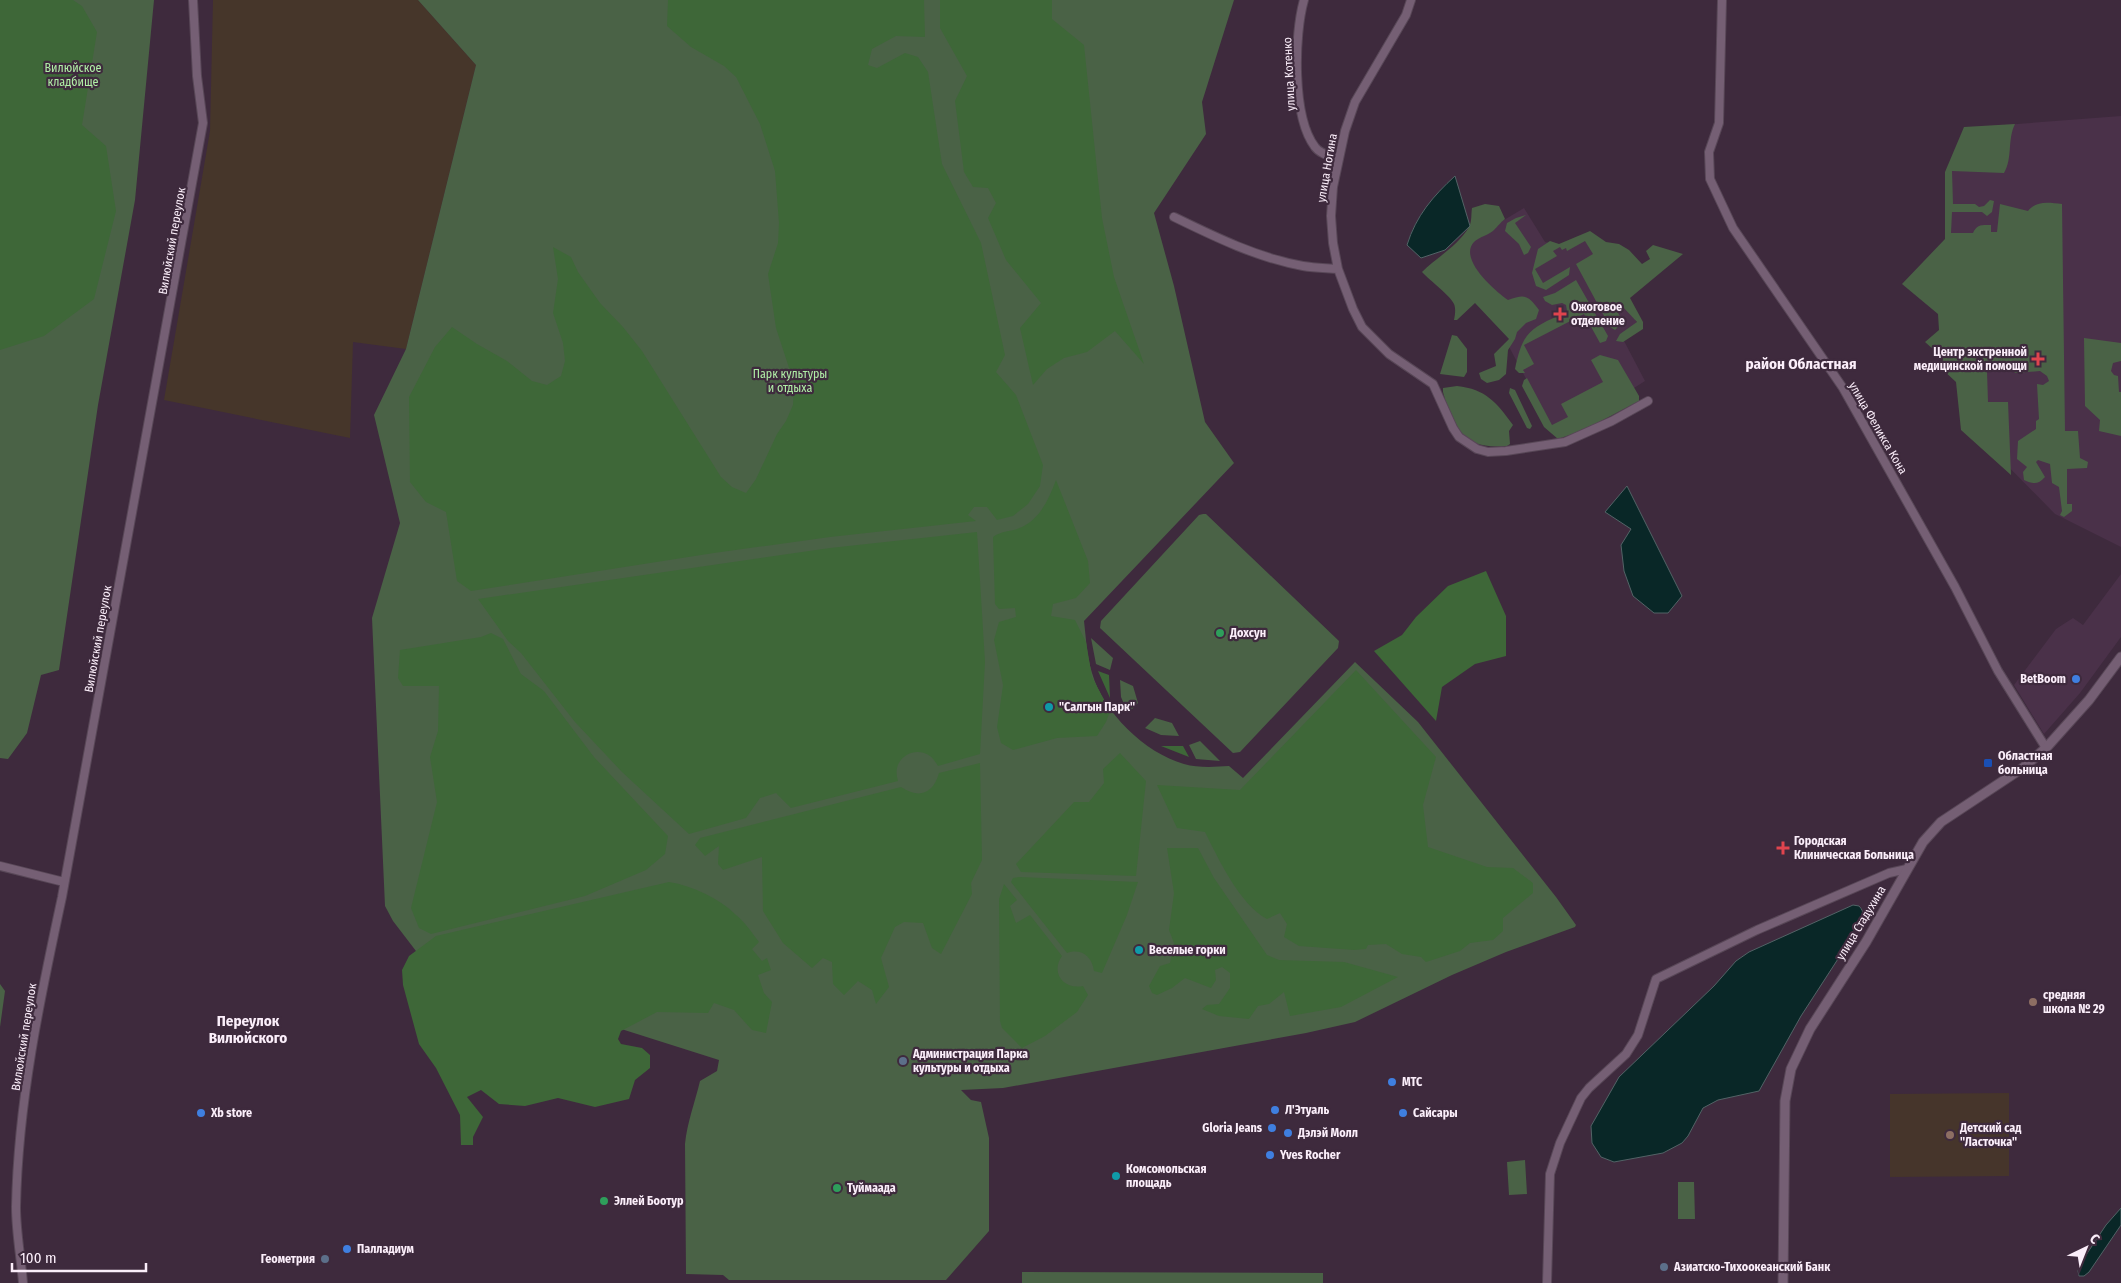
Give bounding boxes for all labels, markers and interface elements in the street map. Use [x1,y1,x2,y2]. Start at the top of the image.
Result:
street label: улица Котенко [1280,37,1298,111]
park label: Вилюйское кладбище [44,61,102,89]
street label: улица Ногина [1314,132,1340,204]
street label: Вилюйский переулок [156,186,188,296]
place label: Ожоговое отделение [1571,300,1625,328]
marker: Ожоговое отделение [1553,307,1567,321]
place label: Центр экстренной медицинской помощи [1914,345,2027,373]
marker: Центр экстренной медицинской помощи [2031,352,2045,366]
district label: район Областная [1746,355,1856,373]
park label: Парк культуры и отдыха [753,367,827,395]
street label: улица Феликса Кона [1846,379,1910,477]
street label: Вилюйский переулок [82,584,114,694]
place label: Дохсун [1229,626,1266,640]
marker: Дохсун [1214,627,1226,639]
place label: BetBoom [2020,672,2066,686]
marker: BetBoom [2070,673,2082,685]
place label: "Салгын Парк" [1059,700,1135,714]
marker: "Салгын Парк" [1043,701,1055,713]
place label: Областная больница [1998,749,2053,777]
marker: Областная больница [1982,757,1994,769]
place label: Городская Клиническая Больница [1794,834,1914,862]
marker: Городская Клиническая Больница [1776,841,1790,855]
street label: улица Стадухина [1833,883,1889,963]
place label: Веселые горки [1149,943,1226,957]
marker: Веселые горки [1133,944,1145,956]
street label: Вилюйский переулок [9,982,39,1092]
place label: средняя школа № 29 [2043,988,2105,1016]
marker: средняя школа № 29 [2027,996,2039,1008]
district label: Переулок Вилюйского [209,1012,287,1047]
place label: Администрация Парка культуры и отдыха [912,1047,1028,1075]
marker: Администрация Парка культуры и отдыха [897,1055,909,1067]
place label: МТС [1402,1075,1423,1089]
marker: МТС [1386,1076,1398,1088]
place label: Л'Этуаль [1285,1103,1329,1117]
marker: Л'Этуаль [1269,1104,1281,1116]
place label: Xb store [210,1106,252,1120]
place label: Сайсары [1413,1106,1458,1120]
marker: Xb store [195,1107,207,1119]
marker: Сайсары [1397,1107,1409,1119]
place label: Gloria Jeans [1202,1121,1263,1135]
place label: Детский сад "Ласточка" [1959,1121,2021,1149]
marker: Gloria Jeans [1266,1122,1278,1134]
place label: Дэлэй Молл [1297,1126,1358,1140]
marker: Дэлэй Молл [1282,1127,1294,1139]
marker: Детский сад "Ласточка" [1944,1129,1956,1141]
place label: Yves Rocher [1279,1148,1341,1162]
marker: Yves Rocher [1264,1149,1276,1161]
place label: Комсомольская площадь [1126,1162,1206,1190]
marker: Комсомольская площадь [1110,1170,1122,1182]
place label: Туймаада [847,1181,896,1195]
marker: Туймаада [831,1182,843,1194]
place label: Эллей Боотур [614,1194,684,1208]
marker: Эллей Боотур [598,1195,610,1207]
north arrow [2061,1223,2111,1273]
text: С [2086,1230,2103,1248]
scale bar [12,1240,146,1272]
place label: Палладиум [357,1242,415,1256]
marker: Палладиум [341,1243,353,1255]
text: 100 m [20,1249,57,1267]
place label: Геометрия [261,1252,315,1266]
marker: Геометрия [319,1253,331,1265]
place label: Азиатско-Тихоокеанский Банк [1673,1260,1831,1274]
marker: Азиатско-Тихоокеанский Банк [1658,1261,1670,1273]

